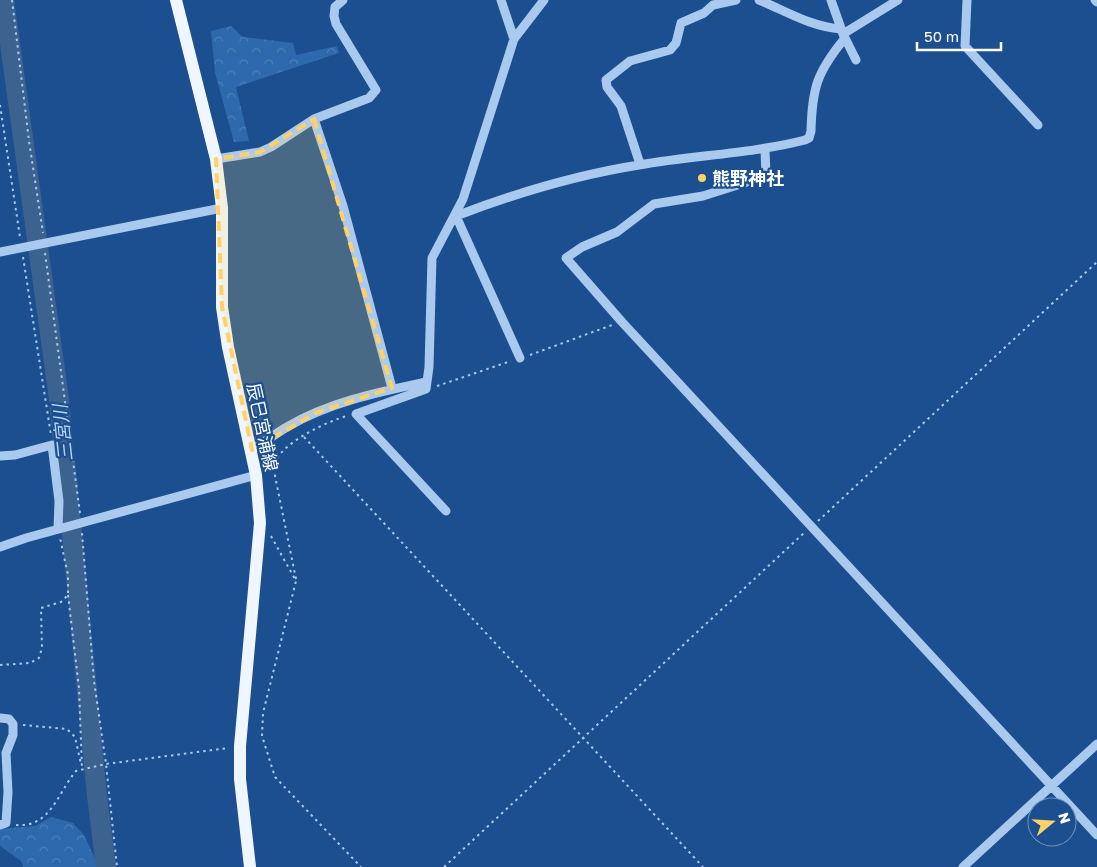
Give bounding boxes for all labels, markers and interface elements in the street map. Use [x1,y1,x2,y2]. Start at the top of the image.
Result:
scale bar [917,20,1001,52]
text: 50 m [924,27,959,45]
place label: 熊野神社 [712,167,784,189]
marker: 熊野神社 [696,172,708,184]
street label: 辰巳宮浦線 [243,381,283,473]
water label: 三宮川 [47,401,76,463]
north arrow [1027,797,1077,847]
text: N [1055,810,1075,826]

